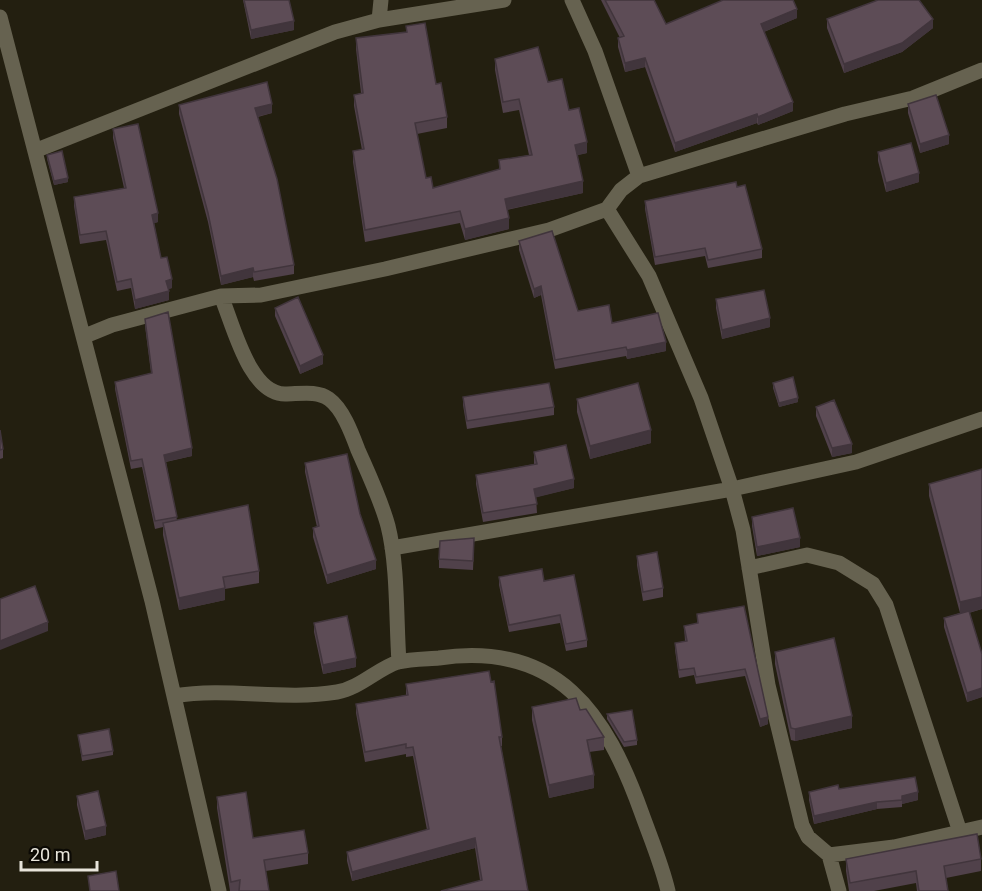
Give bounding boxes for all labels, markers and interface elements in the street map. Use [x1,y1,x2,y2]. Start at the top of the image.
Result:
scale bar [21,834,98,872]
text: 20 m [30,844,70,865]

